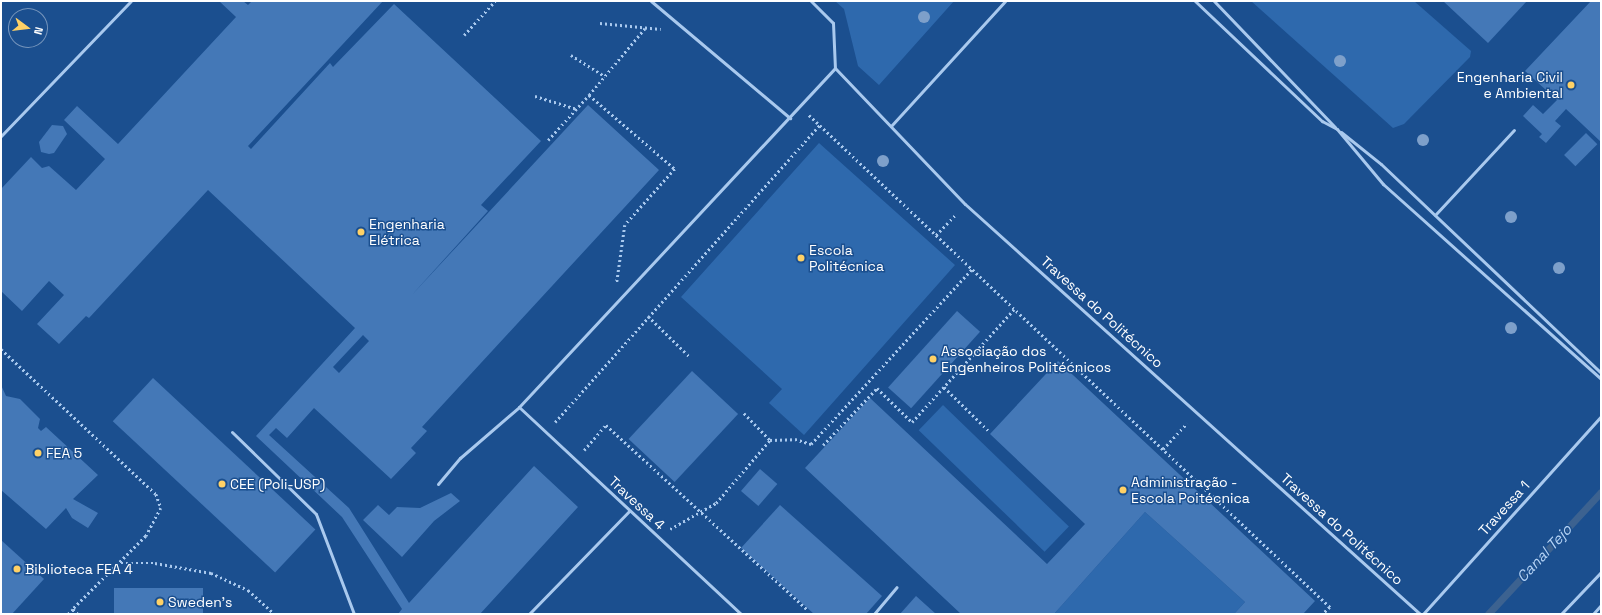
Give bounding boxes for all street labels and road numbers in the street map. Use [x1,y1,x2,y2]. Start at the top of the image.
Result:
street label: Travessa do Politécnico [1037,253,1167,371]
street label: Travessa do Politécnico [1277,470,1407,588]
street label: Travessa 4 [605,473,669,533]
street label: Travessa 1 [1475,477,1533,539]

